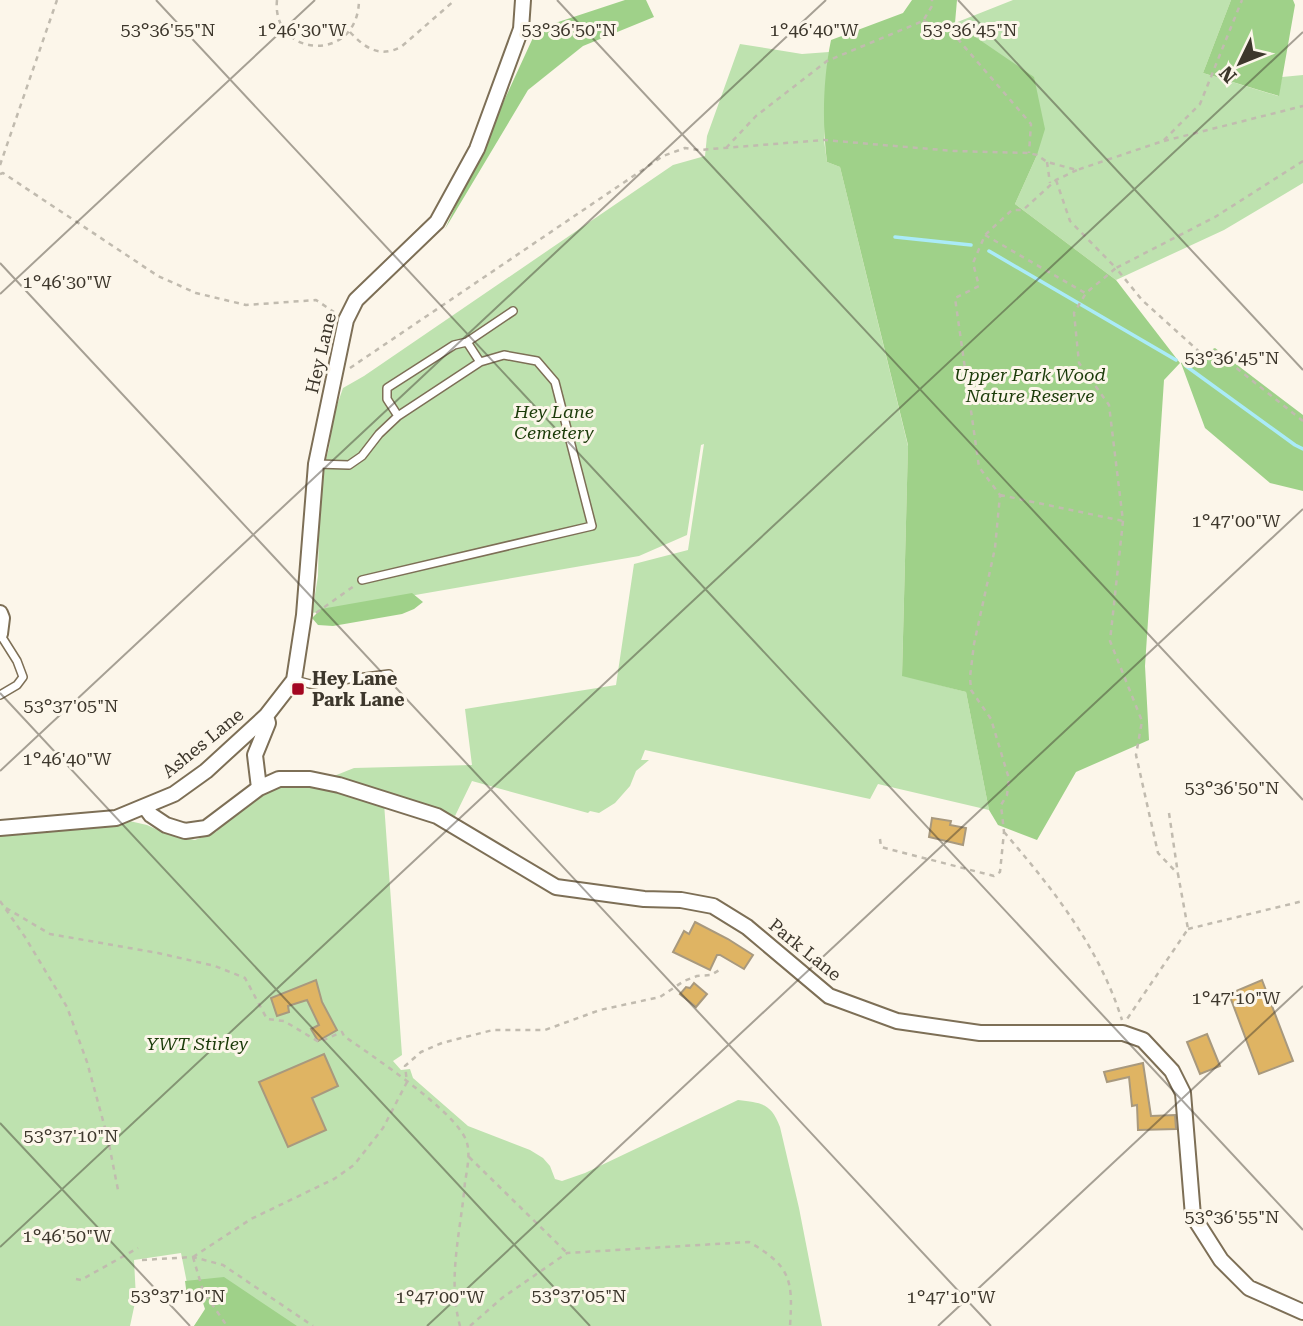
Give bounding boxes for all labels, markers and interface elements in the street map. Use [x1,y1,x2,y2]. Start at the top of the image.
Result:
text: 53°36'55"N [121,19,215,40]
text: 1°46'30"W [258,19,347,40]
text: 53°36'50"N [522,19,616,40]
text: 1°46'40"W [770,19,859,40]
text: 53°36'45"N [923,19,1017,40]
north arrow [1205,28,1275,98]
text: N [1214,61,1241,87]
text: 1°46'30"W [23,271,112,292]
street label: Hey Lane [301,310,340,395]
text: 53°36'45"N [1185,347,1279,368]
park label: Upper Park Wood Nature Reserve [954,364,1106,406]
park label: Hey Lane Cemetery [513,401,595,443]
text: 1°47'00"W [1192,510,1281,531]
place label: Hey Lane Park Lane [312,668,405,710]
marker: Hey Lane Park Lane [290,681,306,697]
text: 53°37'05"N [24,695,118,716]
street label: Ashes Lane [158,703,248,782]
text: 1°46'40"W [23,748,112,769]
text: 53°36'50"N [1185,777,1279,798]
street label: Park Lane [765,914,846,985]
text: 1°47'10"W [1192,987,1281,1008]
park label: YWT Stirley [146,1033,249,1054]
text: 53°37'10"N [24,1125,118,1146]
text: 53°36'55"N [1185,1206,1279,1227]
text: 1°46'50"W [23,1225,112,1246]
text: 53°37'10"N [131,1285,225,1306]
text: 53°37'05"N [532,1285,626,1306]
text: 1°47'00"W [396,1286,485,1307]
text: 1°47'10"W [907,1286,996,1307]

